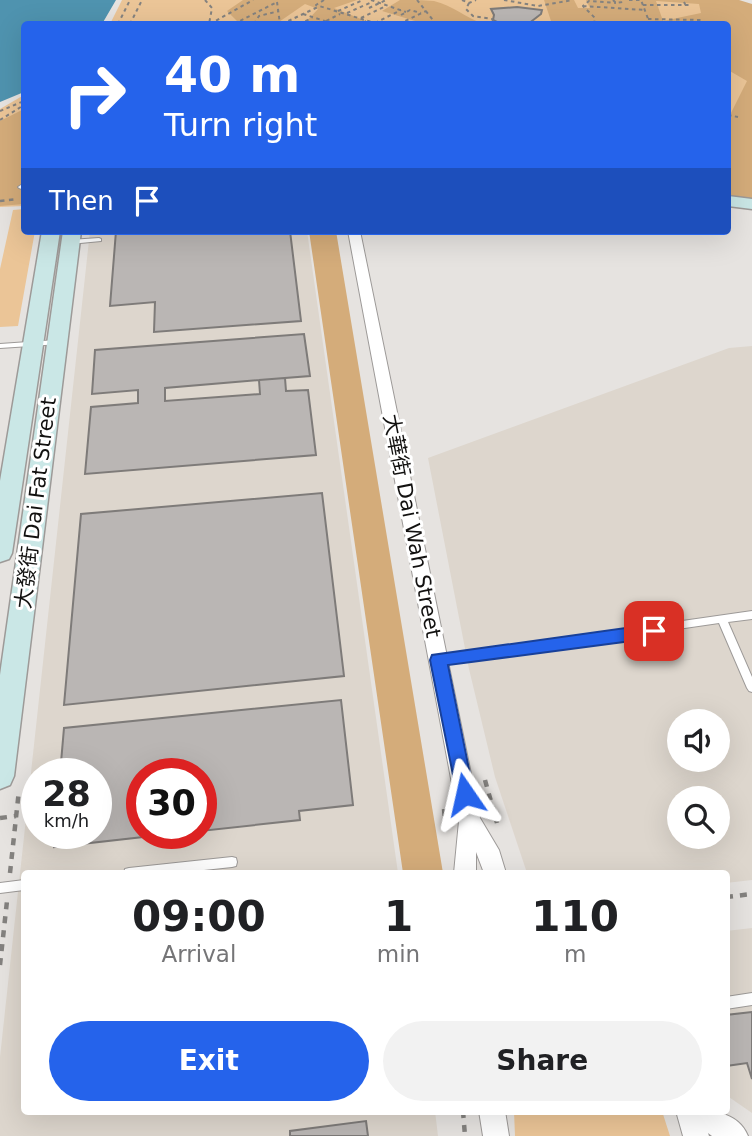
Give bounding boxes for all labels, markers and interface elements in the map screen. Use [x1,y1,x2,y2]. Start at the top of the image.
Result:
text: 40 m [164,47,300,104]
icon: right [49,49,140,140]
text: Turn right [164,106,317,144]
icon: arrive [128,182,166,220]
text: Then [49,186,114,216]
street label: 大發街 Dai Fat Street [11,396,61,610]
street label: 大華街 Dai Wah Street [379,412,445,640]
pin [624,601,684,661]
icon: arrive [635,612,673,650]
map controls [667,709,730,849]
button: sound [667,709,730,772]
position arrow [428,757,502,831]
speed limit sign: 30 [126,758,217,849]
text: 28 [42,774,91,814]
button: search [667,786,730,849]
text: km/h [44,810,89,831]
text: 09:00 [132,892,266,941]
text: 1 [384,892,413,941]
text: 110 [531,892,619,941]
text: Arrival [162,941,236,967]
text: min [377,941,420,967]
text: m [564,941,586,967]
button: Exit [49,1021,369,1101]
button: Share [383,1021,702,1101]

